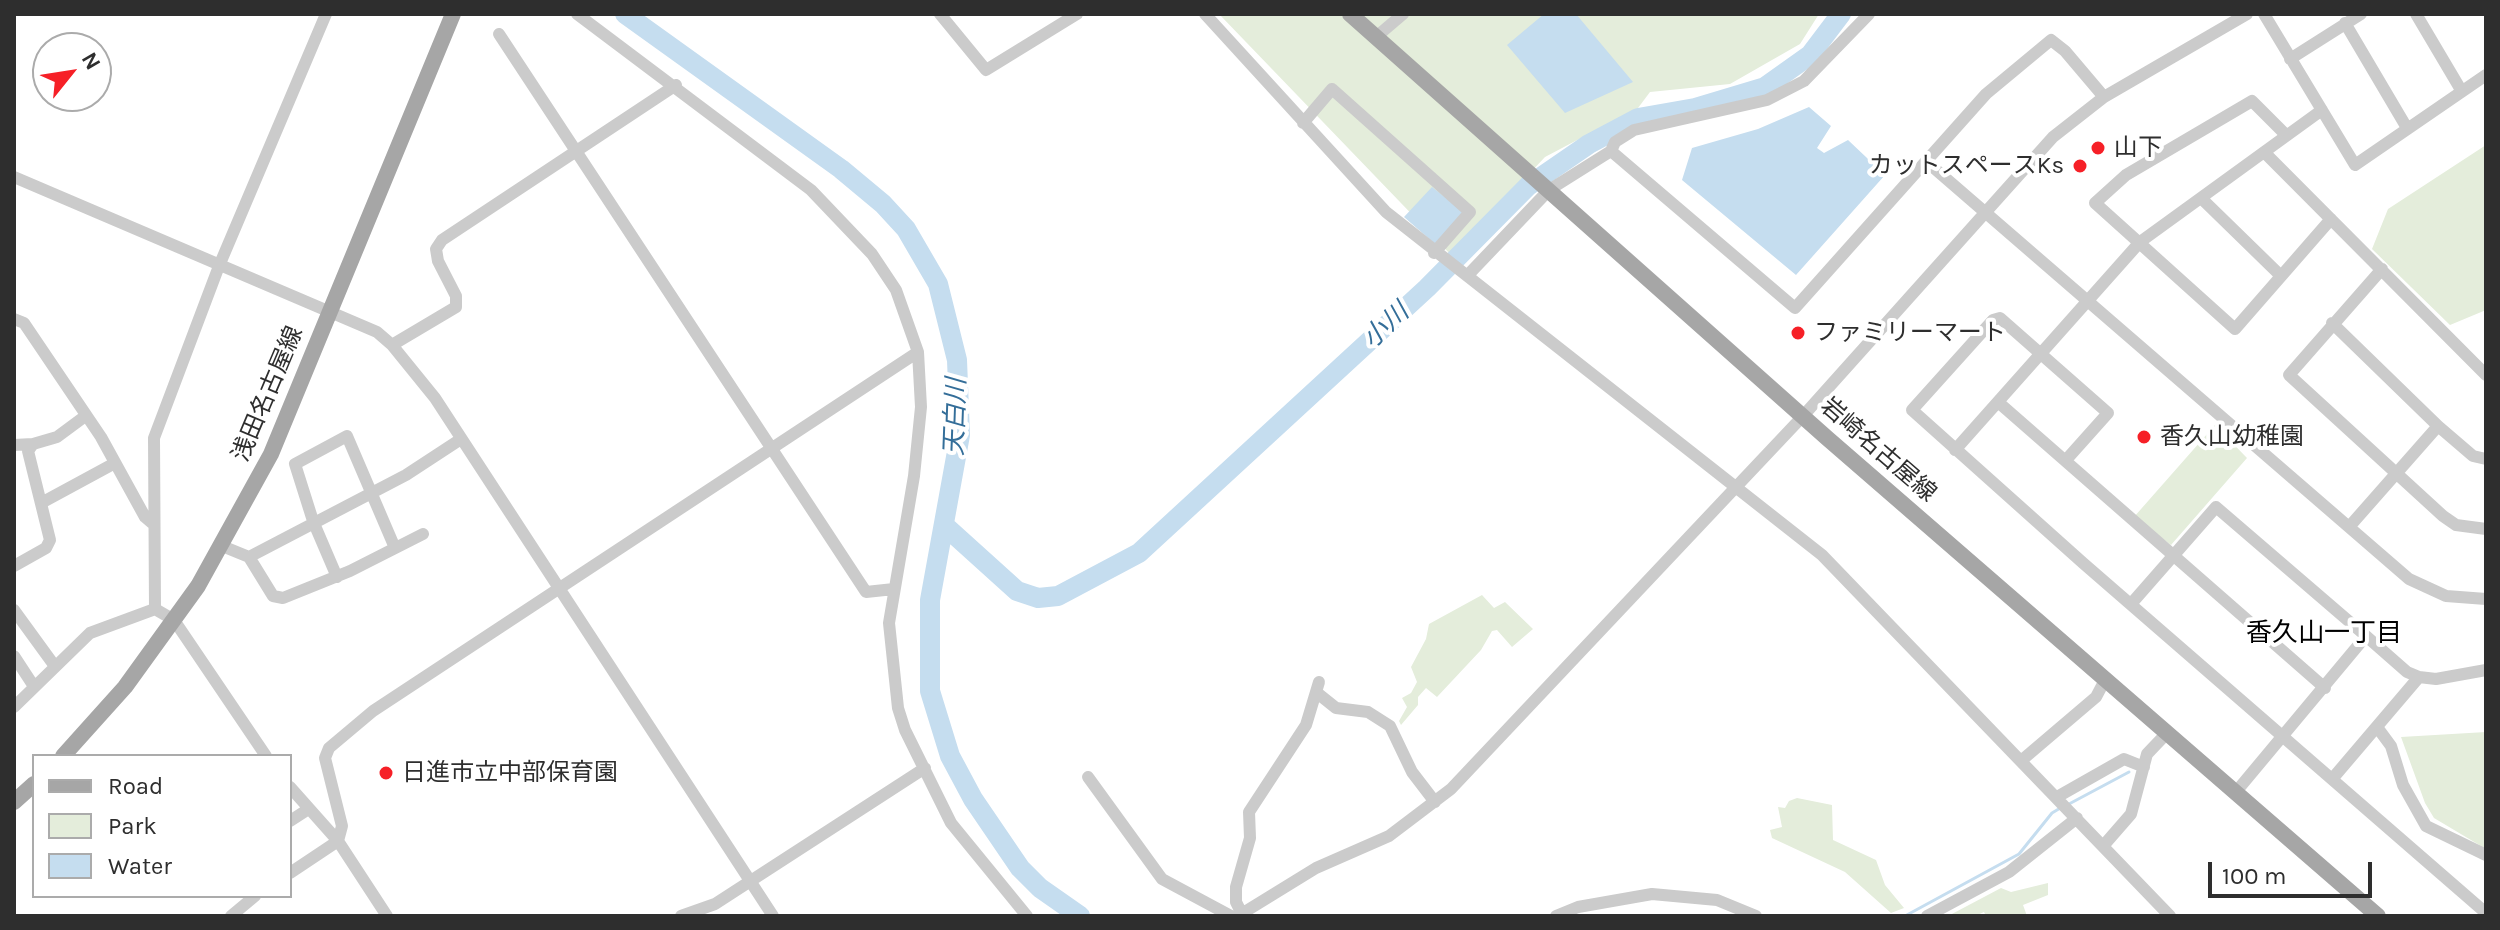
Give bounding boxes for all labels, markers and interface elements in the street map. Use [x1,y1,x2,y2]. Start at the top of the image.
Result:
north arrow [32,32,112,112]
text: N [76,48,106,74]
place label: 山下 [2114,134,2162,162]
marker: 山下 [2089,139,2107,157]
place label: カットスペースKs [1869,152,2064,180]
marker: カットスペースKs [2071,157,2089,175]
water label: 小川 [1356,297,1416,355]
place label: ファミリーマート [1814,319,2006,347]
street label: 浅田名古屋線 [227,322,309,466]
marker: ファミリーマート [1789,324,1807,342]
water label: 天白川 [939,377,973,457]
street label: 岩崎名古屋線 [1814,392,1942,508]
place label: 香久山幼稚園 [2160,423,2304,451]
marker: 香久山幼稚園 [2135,428,2153,446]
district label: 香久山一丁目 [2246,618,2402,650]
legend [32,754,292,898]
place label: 日進市立中部保育園 [402,759,618,787]
marker: 日進市立中部保育園 [377,764,395,782]
text: Road [108,772,163,800]
text: Park [108,812,157,840]
scale bar [2212,846,2376,896]
text: Water [108,852,172,880]
text: 100 m [2222,862,2287,890]

